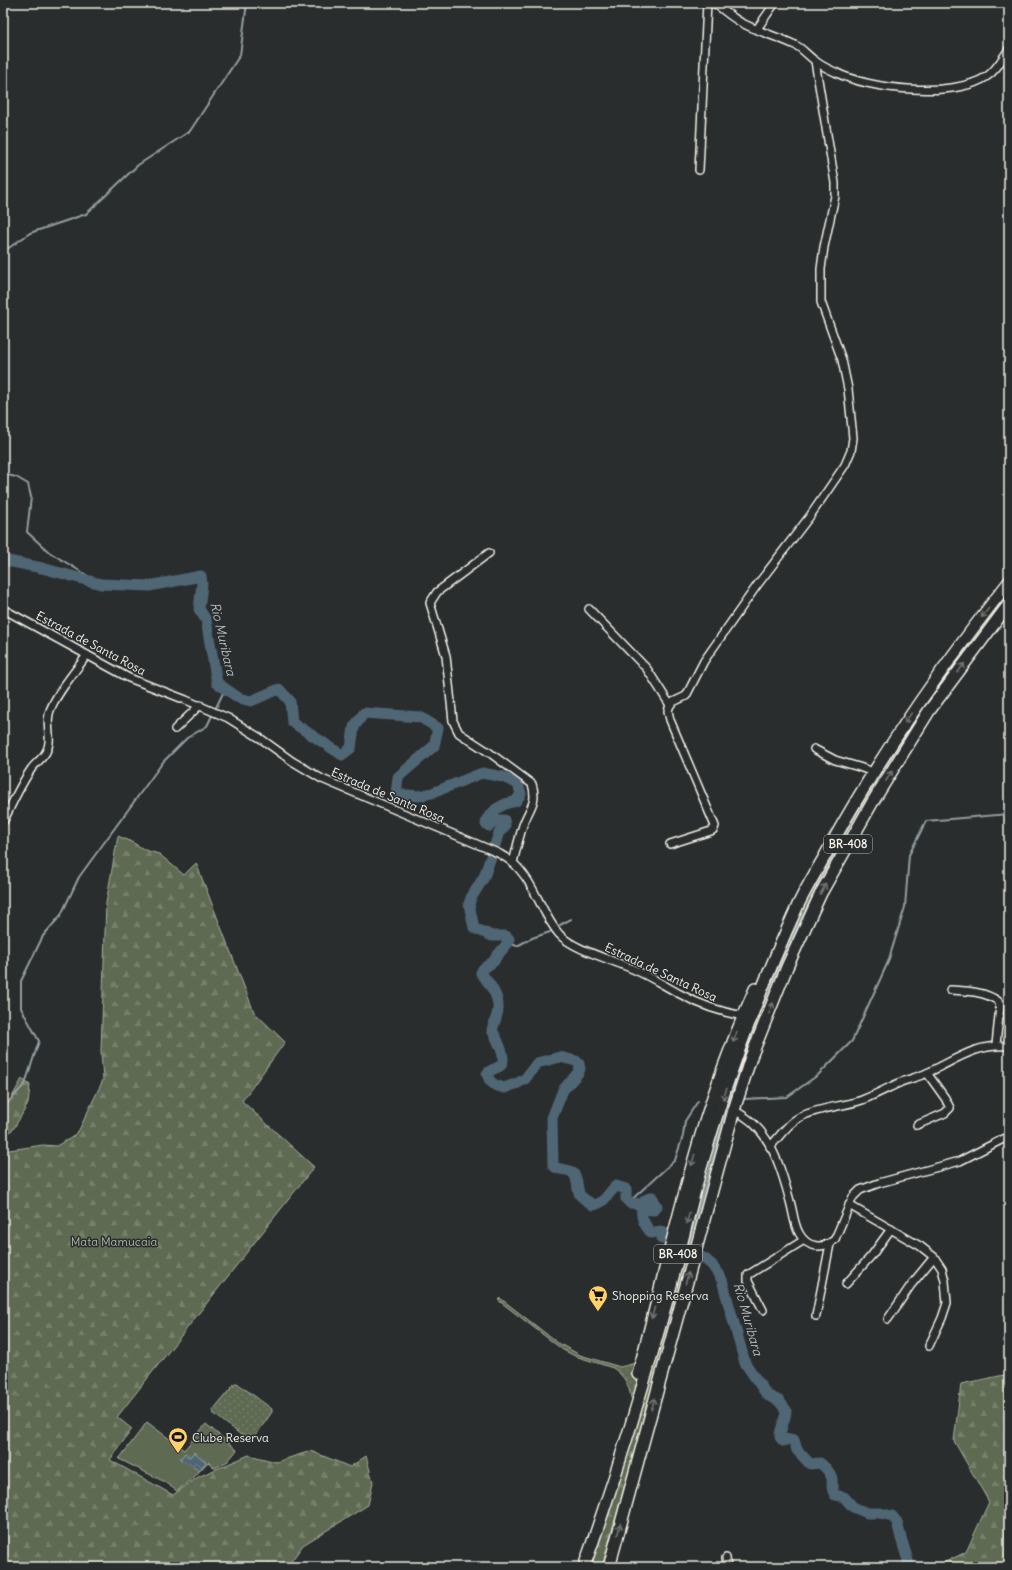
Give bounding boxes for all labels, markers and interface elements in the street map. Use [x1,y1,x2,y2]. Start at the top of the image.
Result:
water label: Rio Muribara [206,601,240,678]
one-way arrow [980,607,989,618]
street label: Estrada de Santa Rosa [34,608,148,678]
one-way arrow [957,663,965,674]
one-way arrow [904,712,912,723]
street label: Estrada de Santa Rosa [329,764,447,826]
one-way arrow [885,771,893,782]
road number: BR-408 [824,835,872,853]
one-way arrow [820,883,828,895]
street label: Estrada de Santa Rosa [603,939,720,1005]
one-way arrow [767,1002,775,1014]
one-way arrow [731,1031,739,1043]
one-way arrow [721,1087,728,1100]
one-way arrow [689,1154,696,1167]
one-way arrow [683,1211,691,1224]
park label: Mata Mamucaia [71,1234,157,1249]
road number: BR-408 [654,1245,702,1263]
one-way arrow [684,1272,691,1285]
water label: Rio Muribara [729,1281,767,1358]
supermarket icon: Shopping Reserva [587,1284,609,1312]
place label: Shopping Reserva [612,1288,709,1303]
one-way arrow [649,1306,656,1319]
one-way arrow [650,1398,657,1411]
sports icon: Clube Reserva [167,1426,189,1454]
place label: Clube Reserva [192,1430,269,1445]
one-way arrow [616,1523,623,1536]

